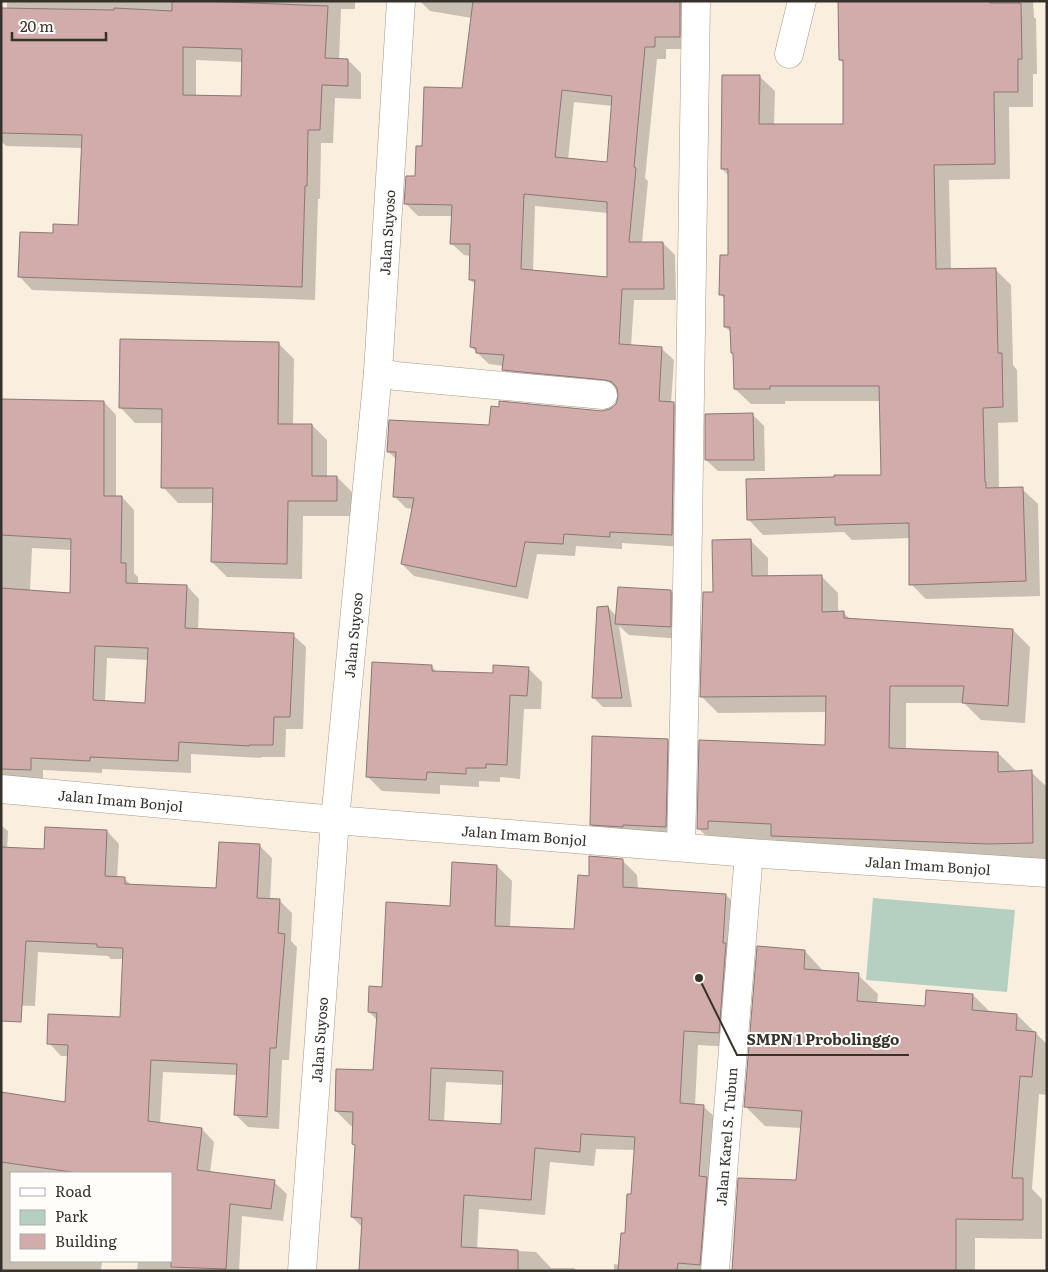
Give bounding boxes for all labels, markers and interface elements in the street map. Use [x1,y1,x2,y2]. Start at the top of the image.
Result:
scale bar [12,10,106,42]
text: 20 m [20,14,54,37]
street label: Jalan Suyoso [374,189,399,276]
street label: Jalan Suyoso [339,591,367,679]
street label: Jalan Imam Bonjol [57,784,184,816]
street label: Jalan Imam Bonjol [461,820,588,850]
street label: Jalan Imam Bonjol [865,851,991,879]
street label: Jalan Suyoso [306,996,332,1083]
callout: SMPN 1 Probolinggo [737,1025,909,1055]
text: SMPN 1 Probolinggo [747,1027,899,1050]
street label: Jalan Karel S. Tubun [710,1066,742,1207]
legend [10,1172,172,1262]
text: Road [55,1179,91,1202]
text: Park [55,1204,89,1227]
text: Building [55,1229,117,1252]

